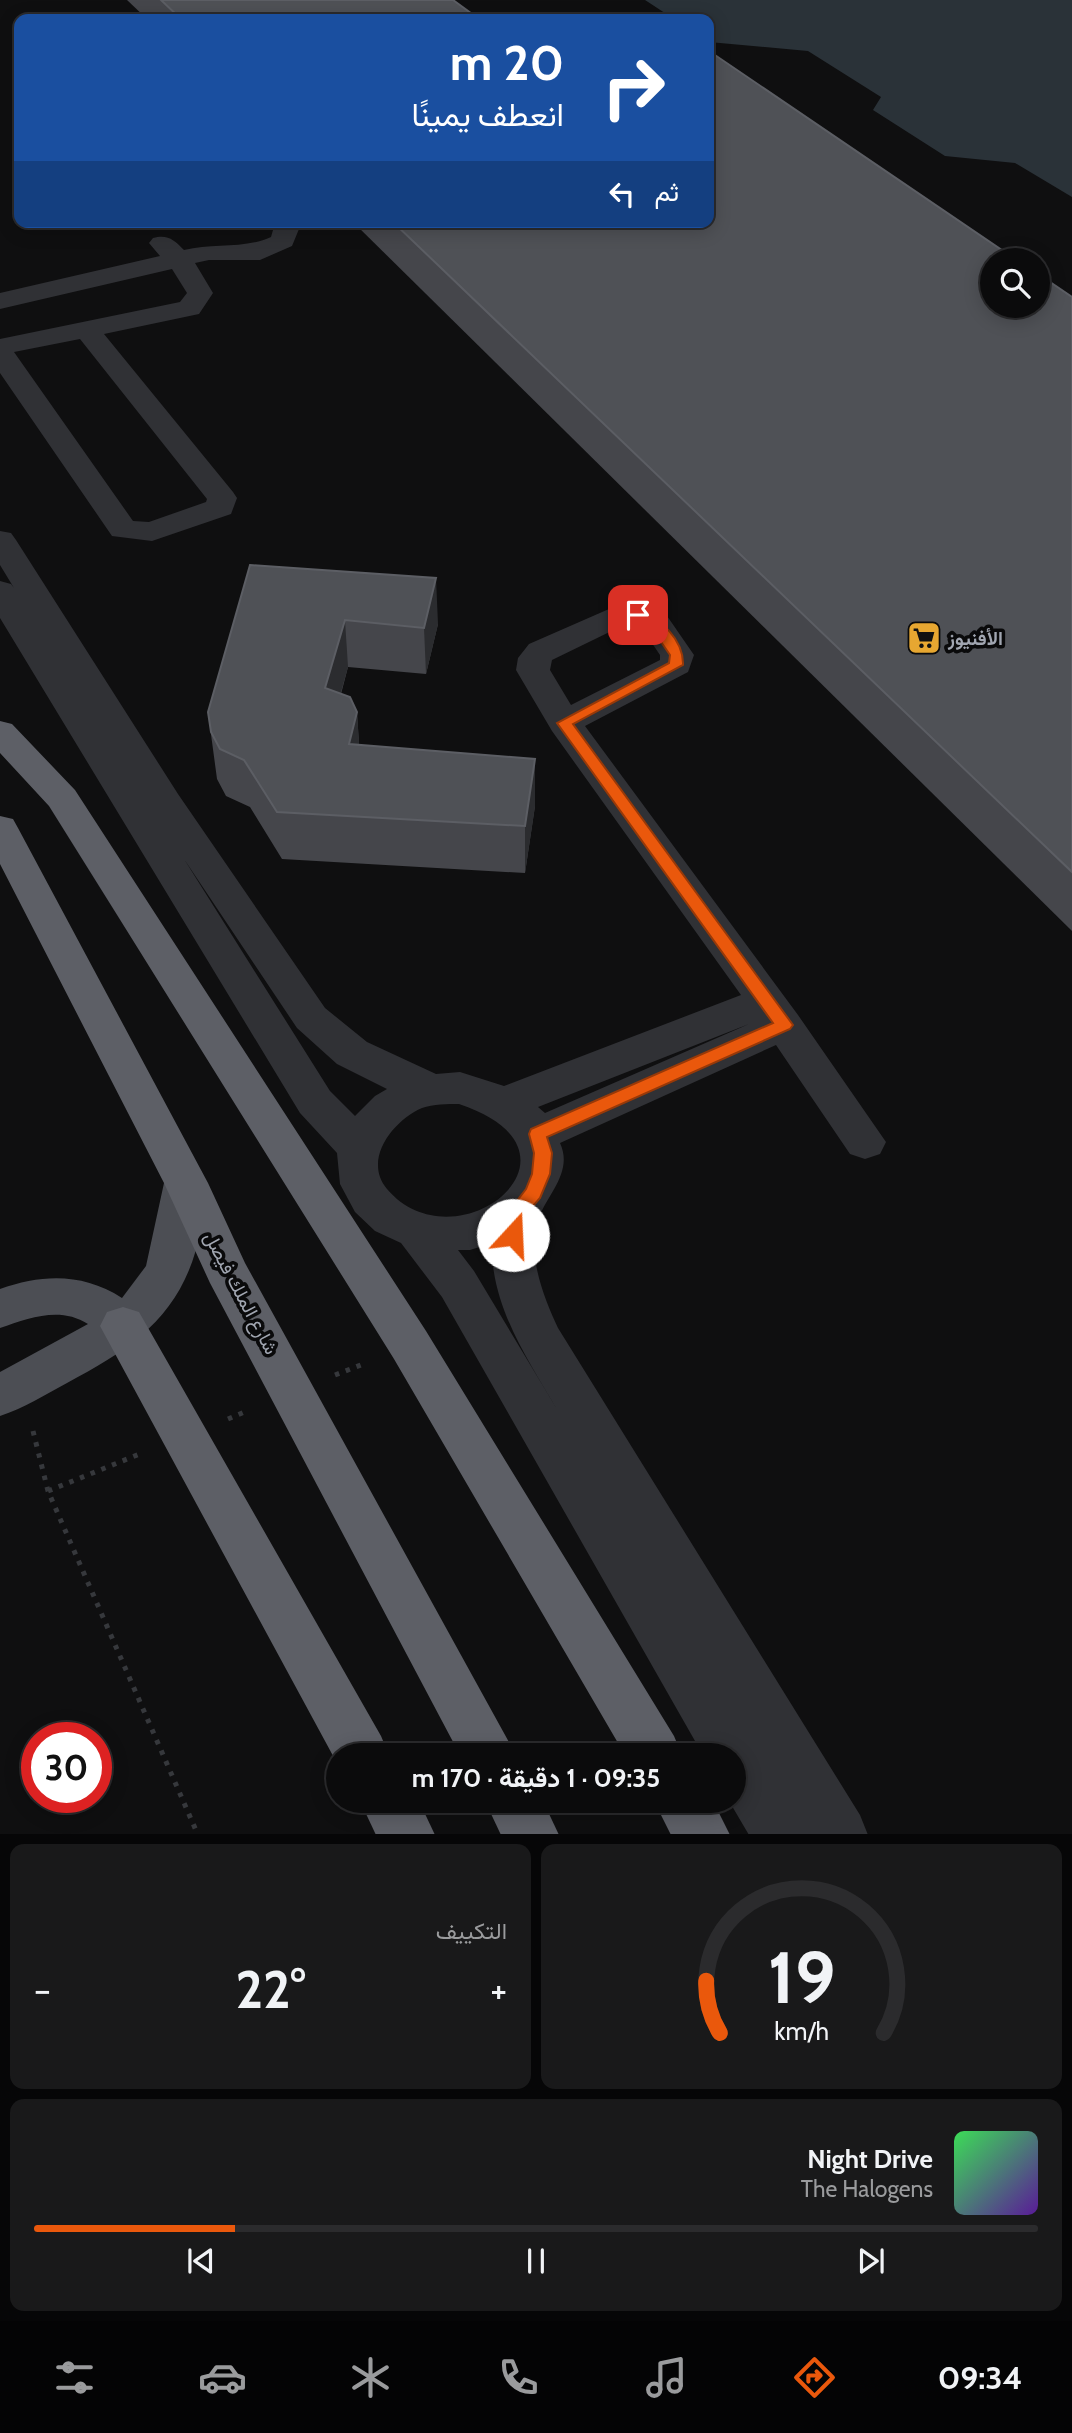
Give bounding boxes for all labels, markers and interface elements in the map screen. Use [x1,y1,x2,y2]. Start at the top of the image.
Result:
text: 20 m [450,33,564,92]
icon: right [588,42,679,133]
text: انعطف يمينًا [412,95,564,134]
icon: left [603,175,641,213]
text: ثم [655,176,679,208]
map controls [980,248,1050,318]
button: search [980,248,1050,318]
pin [608,585,668,645]
icon: arrive [619,596,657,634]
supermarket icon: الأفنيوز [905,619,943,657]
place label: الأفنيوز [947,627,1003,651]
position arrow [476,1198,550,1272]
street label: شارع الملك فيصل [198,1228,283,1359]
speed limit sign: 30 [21,1722,112,1813]
text: 09:35 · 1 دقيقة · 170 m [412,1762,660,1794]
text: التكييف [436,1917,507,1945]
text: 19 [768,1933,835,2021]
text: 22° [235,1958,306,2021]
text: − [34,1966,51,2013]
text: + [490,1966,507,2013]
text: km/h [774,2015,829,2045]
text: Night Drive [807,2143,933,2175]
text: The Halogens [801,2175,933,2203]
icon: previous [182,2242,220,2280]
icon: pause [517,2242,555,2280]
icon: next [852,2242,890,2280]
icon: filters [50,2353,99,2402]
icon: car [198,2353,247,2402]
icon: climate [346,2353,395,2402]
icon: phone [494,2353,543,2402]
icon: music [642,2353,691,2402]
icon: directions [790,2353,839,2402]
text: 09:34 [938,2358,1023,2397]

